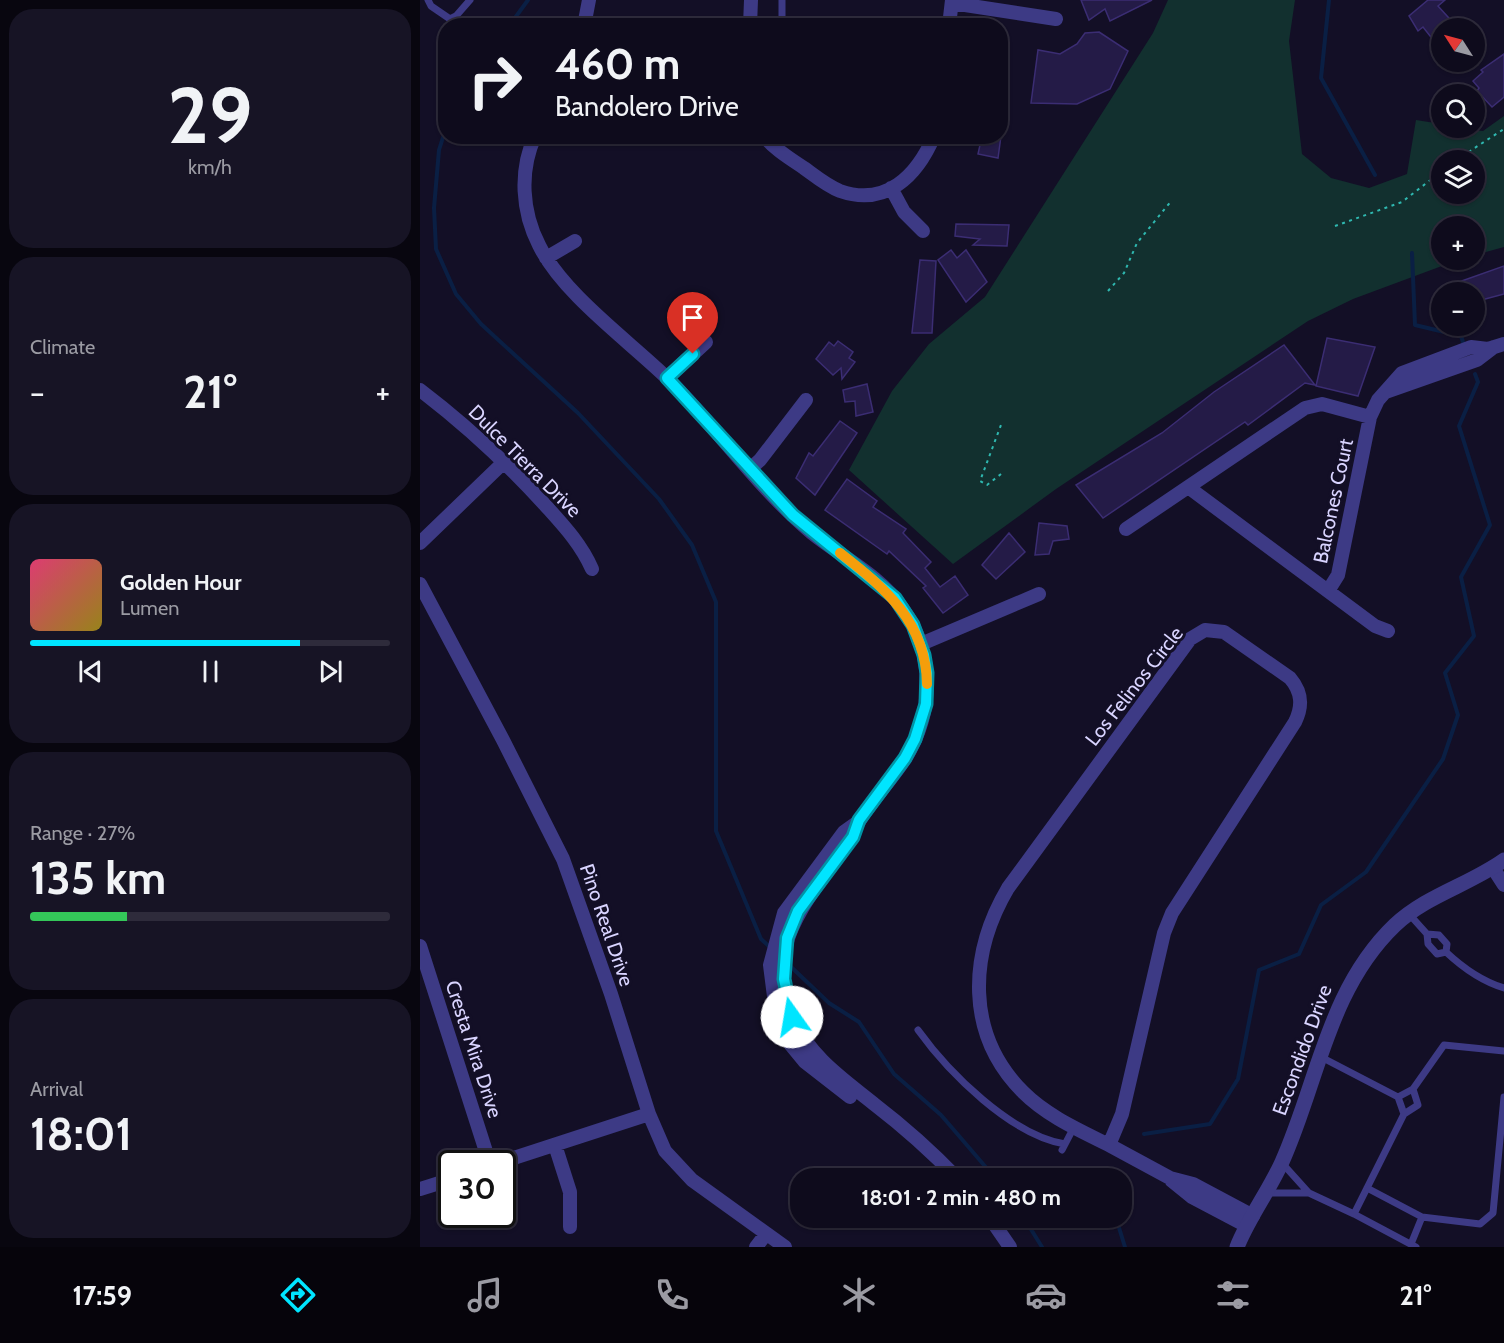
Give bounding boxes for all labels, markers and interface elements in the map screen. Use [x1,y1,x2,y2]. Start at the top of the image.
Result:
north arrow [1431,18,1485,72]
map controls [1431,18,1485,336]
text: 460 m [555,38,680,90]
icon: right [456,42,534,120]
text: 29 [167,68,253,163]
button: search [1431,84,1485,138]
text: Bandolero Drive [555,90,739,123]
button: layers [1431,150,1485,204]
text: km/h [188,155,232,179]
button: + [1431,216,1485,270]
button: − [1431,282,1485,336]
pin [667,292,718,354]
icon: arrive [676,301,709,334]
text: Climate [30,335,95,359]
text: 21° [183,365,237,419]
text: − [30,372,45,412]
text: + [375,372,390,412]
street label: Dulce Tierra Drive [464,400,586,522]
street label: Balcones Court [1308,436,1358,566]
text: Golden Hour [120,569,241,596]
text: Lumen [120,596,179,620]
street label: Los Felinos Circle [1080,622,1188,750]
icon: previous [74,655,107,688]
icon: pause [194,655,227,688]
icon: next [314,655,347,688]
text: Range · 27% [30,821,135,845]
text: 135 km [30,851,166,905]
street label: Pino Real Drive [575,861,639,989]
street label: Cresta Mira Drive [440,977,508,1121]
street label: Escondido Drive [1267,981,1337,1119]
position arrow [760,985,824,1049]
text: Arrival [30,1077,83,1101]
text: 18:01 [30,1107,132,1161]
speed limit sign: 30 [438,1150,516,1228]
text: 18:01 · 2 min · 480 m [861,1184,1061,1211]
icon: directions [277,1274,319,1316]
icon: music [464,1274,506,1316]
icon: phone [651,1274,693,1316]
icon: climate [838,1274,880,1316]
icon: car [1025,1274,1067,1316]
icon: filters [1212,1274,1254,1316]
text: 17:59 [73,1279,132,1312]
text: 21° [1399,1279,1431,1312]

